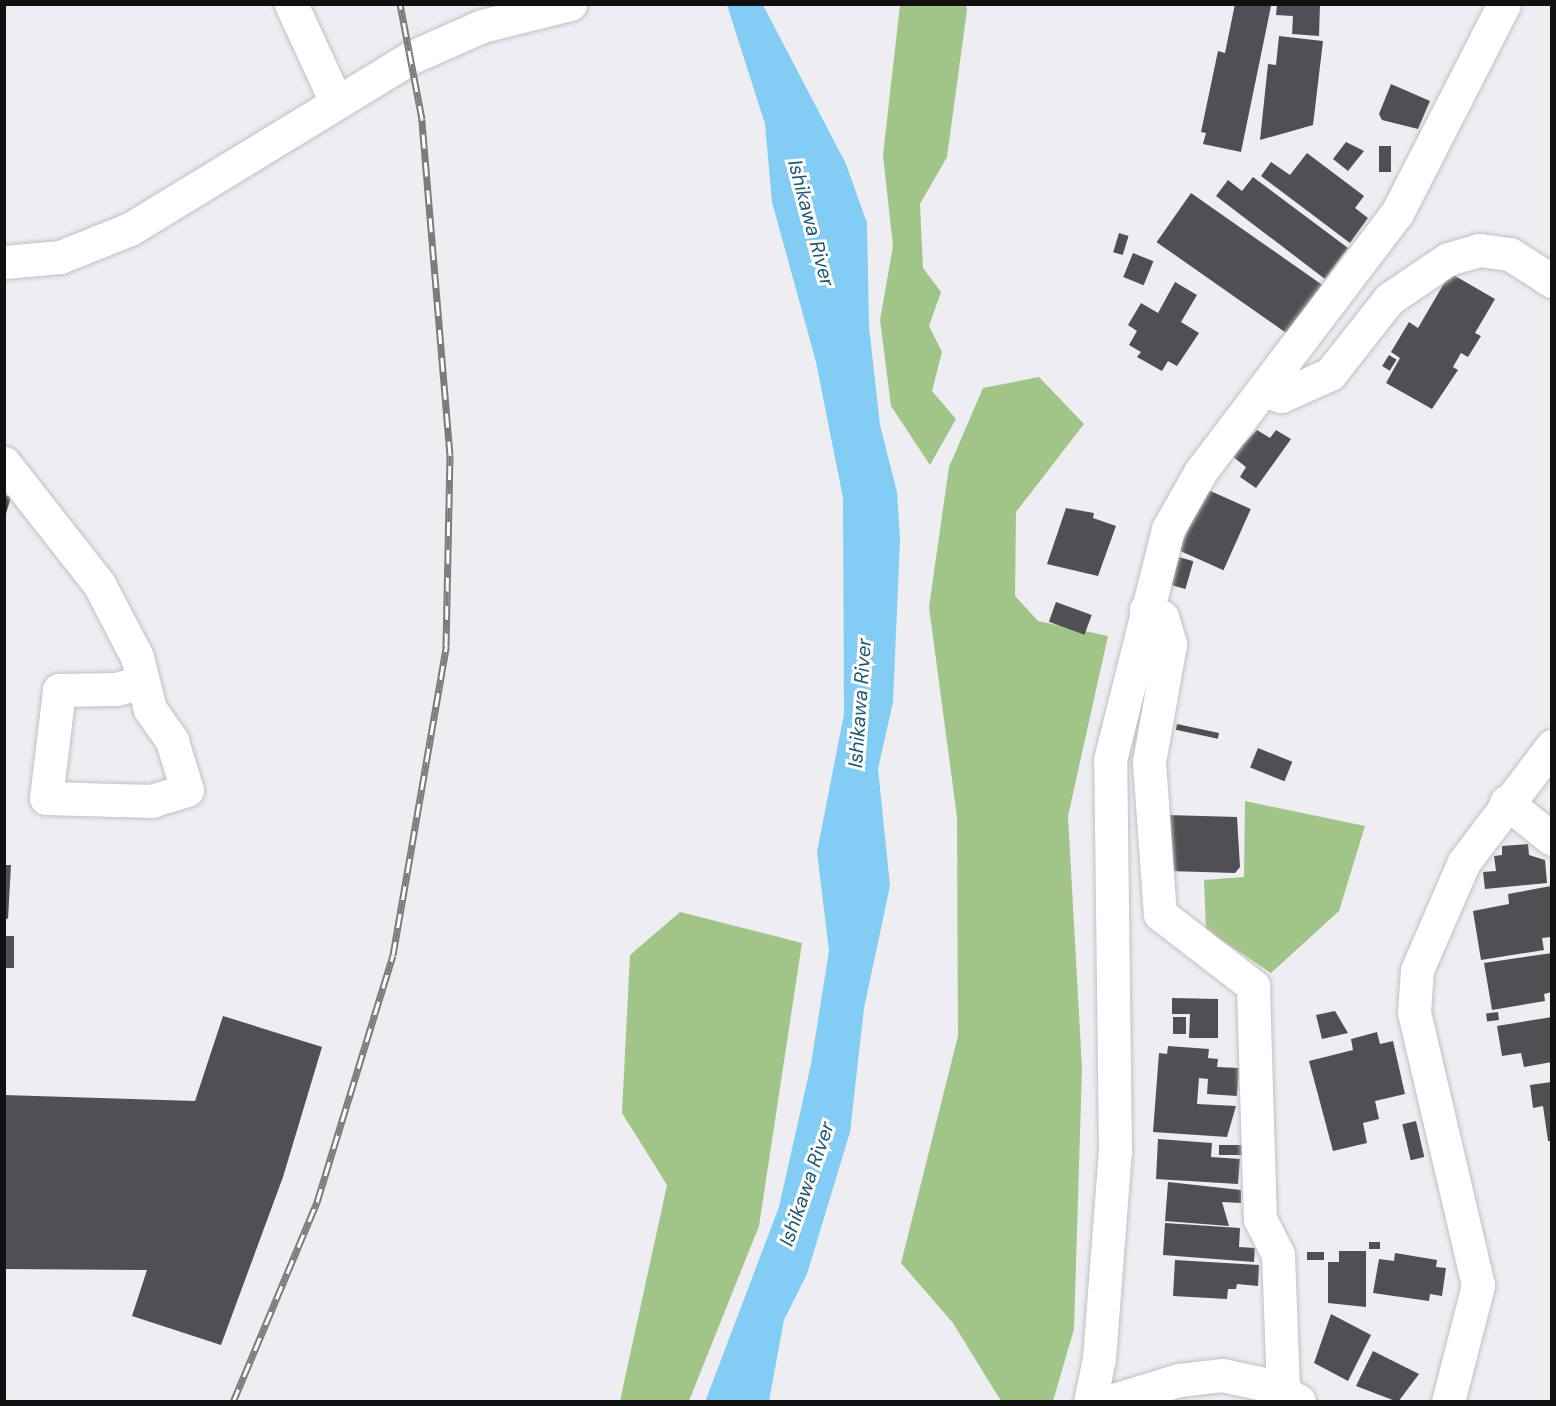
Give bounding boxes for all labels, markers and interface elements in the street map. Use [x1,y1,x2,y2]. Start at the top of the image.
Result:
water label: Ishikawa River [783,157,839,289]
water label: Ishikawa River [844,637,876,769]
water label: Ishikawa River [775,1119,839,1249]

